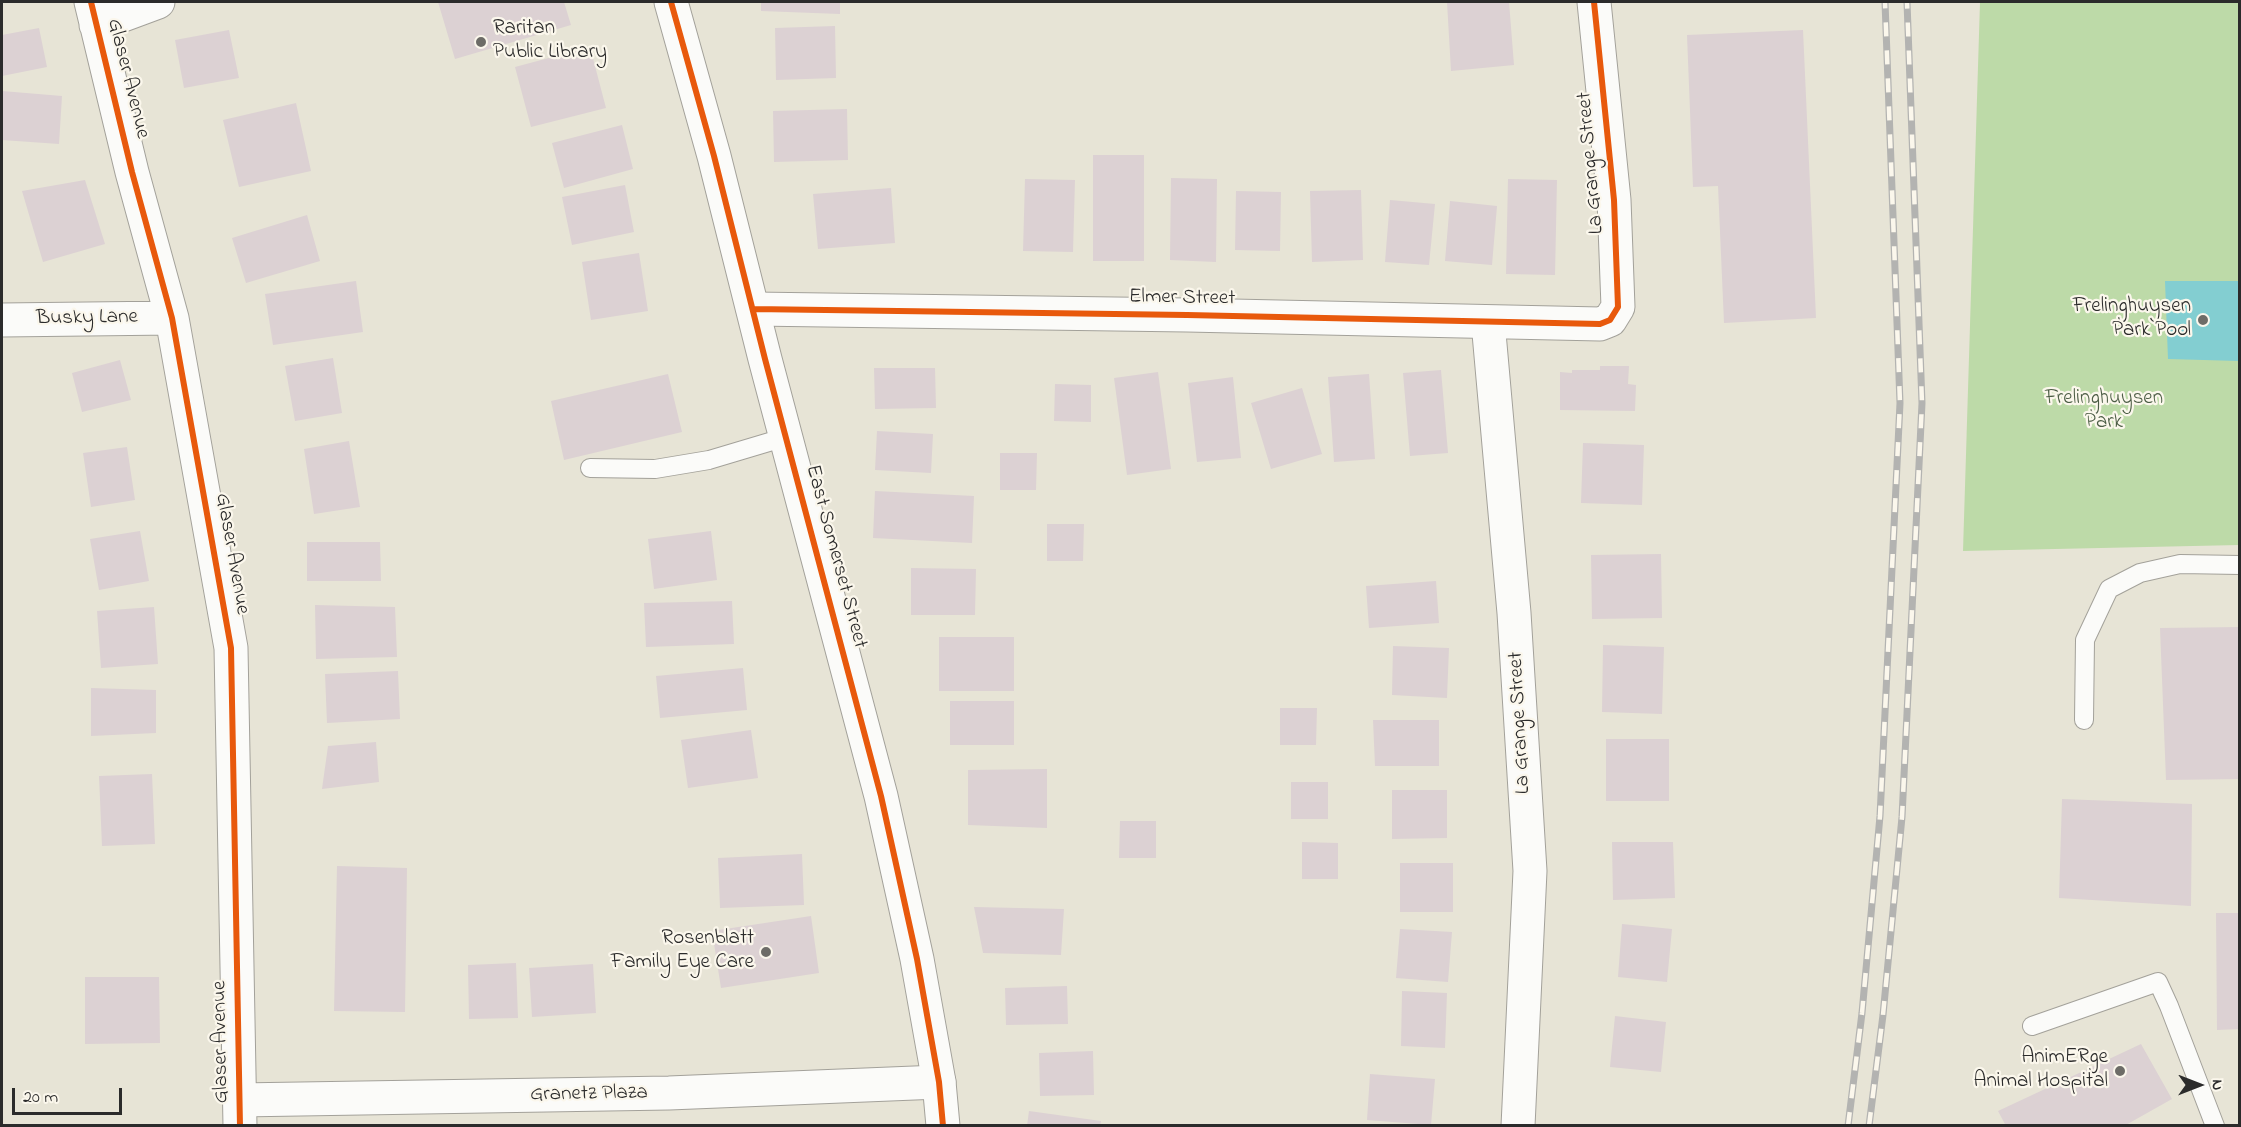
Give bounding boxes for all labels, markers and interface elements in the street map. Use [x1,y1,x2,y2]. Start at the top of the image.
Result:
street label: Glaser Avenue [100,16,154,142]
place label: Raritan Public Library [493,17,607,67]
marker: Raritan Public Library [474,35,488,49]
street label: La Grange Street [1573,91,1611,235]
street label: Elmer Street [1128,285,1236,313]
place label: Frelinghuysen Park Pool [2073,295,2191,345]
street label: Busky Lane [36,306,138,332]
marker: Frelinghuysen Park Pool [2196,313,2210,327]
park label: Frelinghuysen Park [2045,387,2163,437]
street label: East Somerset Street [798,462,872,652]
street label: Glaser Avenue [208,491,254,617]
street label: La Grange Street [1505,651,1537,795]
place label: Rosenblatt Family Eye Care [611,927,754,977]
marker: Rosenblatt Family Eye Care [759,945,773,959]
street label: Glaser Avenue [208,980,236,1104]
place label: AnimERge Animal Hospital [1974,1046,2108,1096]
north arrow [2169,1055,2229,1115]
marker: AnimERge Animal Hospital [2113,1064,2127,1078]
scale bar [15,1076,124,1114]
text: N [2205,1080,2229,1090]
street label: Granetz Plaza [530,1081,648,1109]
text: 20 m [23,1085,58,1111]

